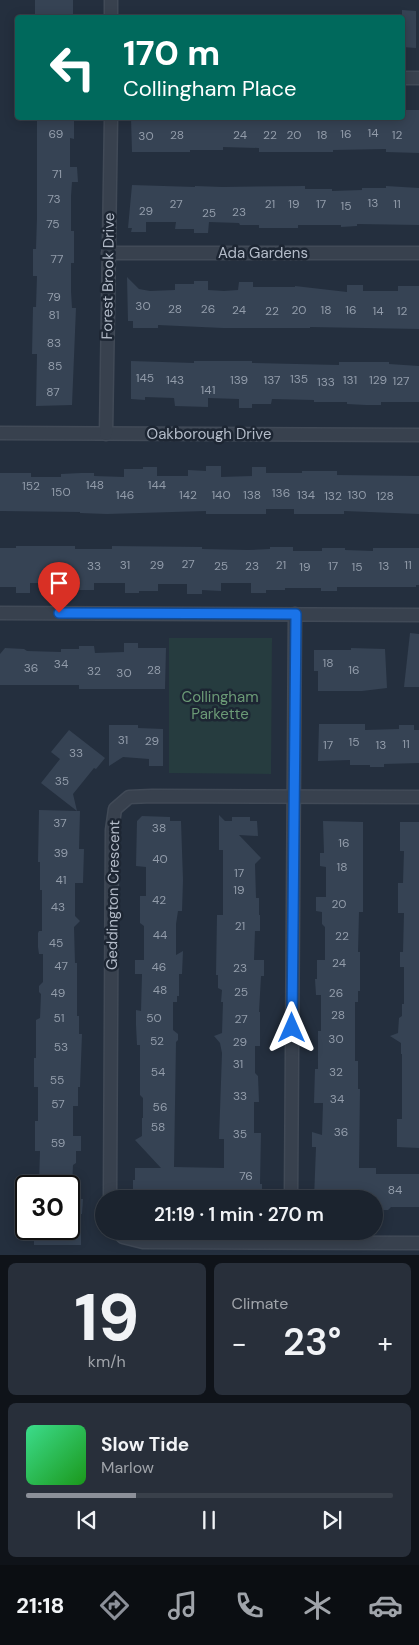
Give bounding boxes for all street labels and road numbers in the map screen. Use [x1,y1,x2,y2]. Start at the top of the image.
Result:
street label: Forest Brook Drive [97,213,119,339]
street label: Ada Gardens [218,243,308,263]
street label: Oakborough Drive [147,424,271,444]
street label: Geddington Crescent [102,820,124,970]

